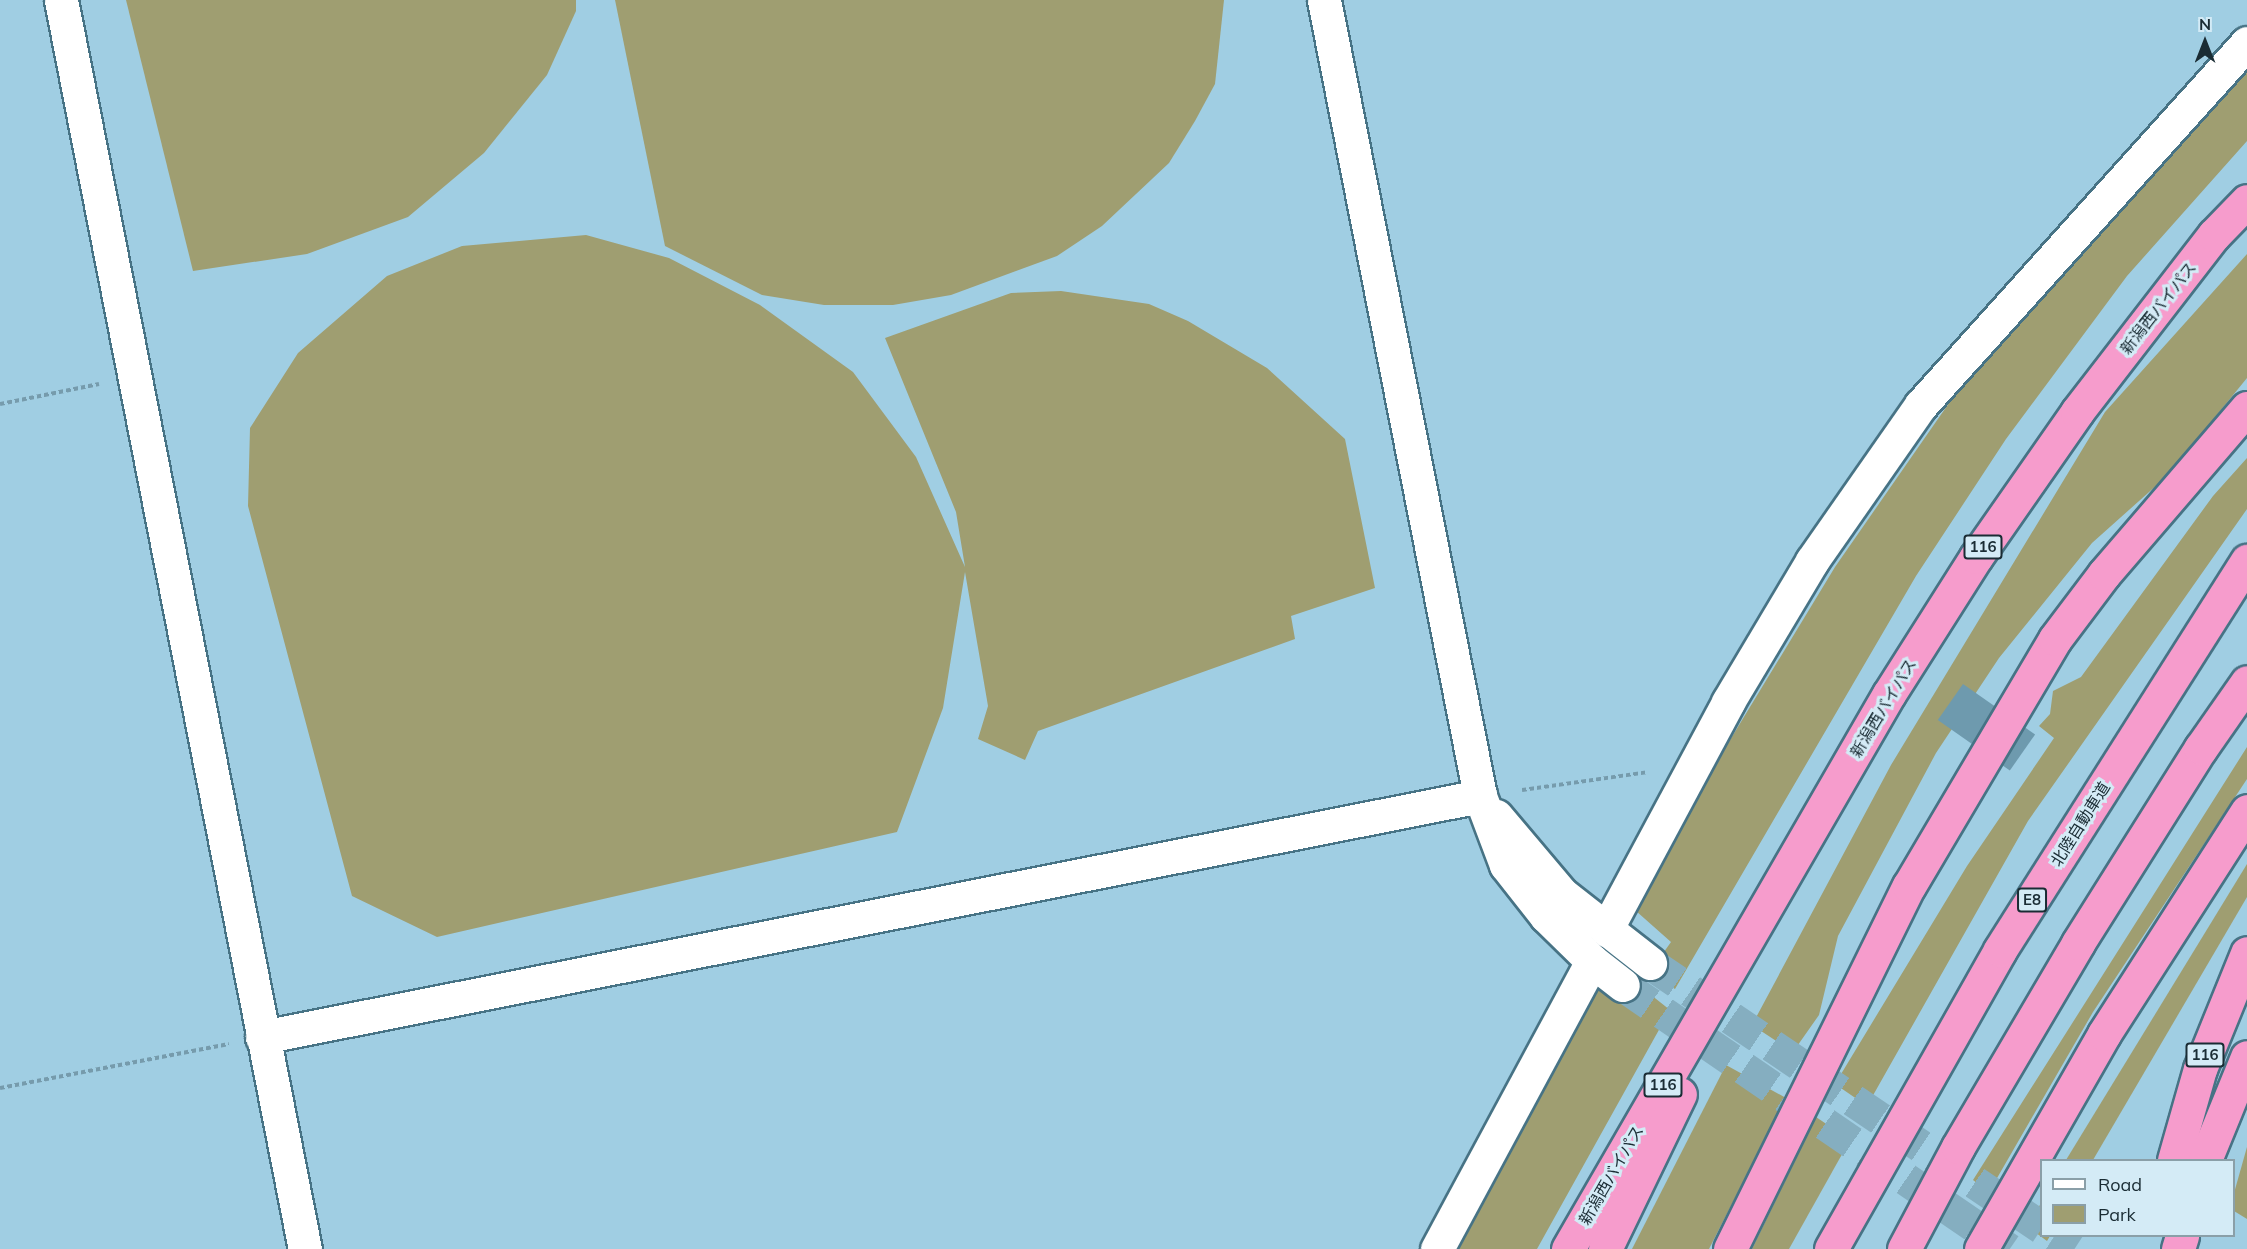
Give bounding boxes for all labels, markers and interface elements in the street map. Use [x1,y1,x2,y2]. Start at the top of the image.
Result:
north arrow [2175,12,2235,72]
text: N [2199,14,2211,34]
street label: 新潟西バイパス [2116,258,2200,358]
road number: 116 [1964,535,2002,559]
street label: 新潟西バイパス [1846,655,1920,761]
street label: 北陸自動車道 [2046,778,2114,870]
road number: E8 [2017,888,2047,912]
road number: 116 [2186,1043,2224,1067]
road number: 116 [1644,1073,1682,1097]
street label: 新潟西バイパス [1575,1122,1647,1228]
legend [2040,1159,2235,1237]
text: Road [2098,1173,2142,1196]
text: Park [2098,1203,2136,1226]

